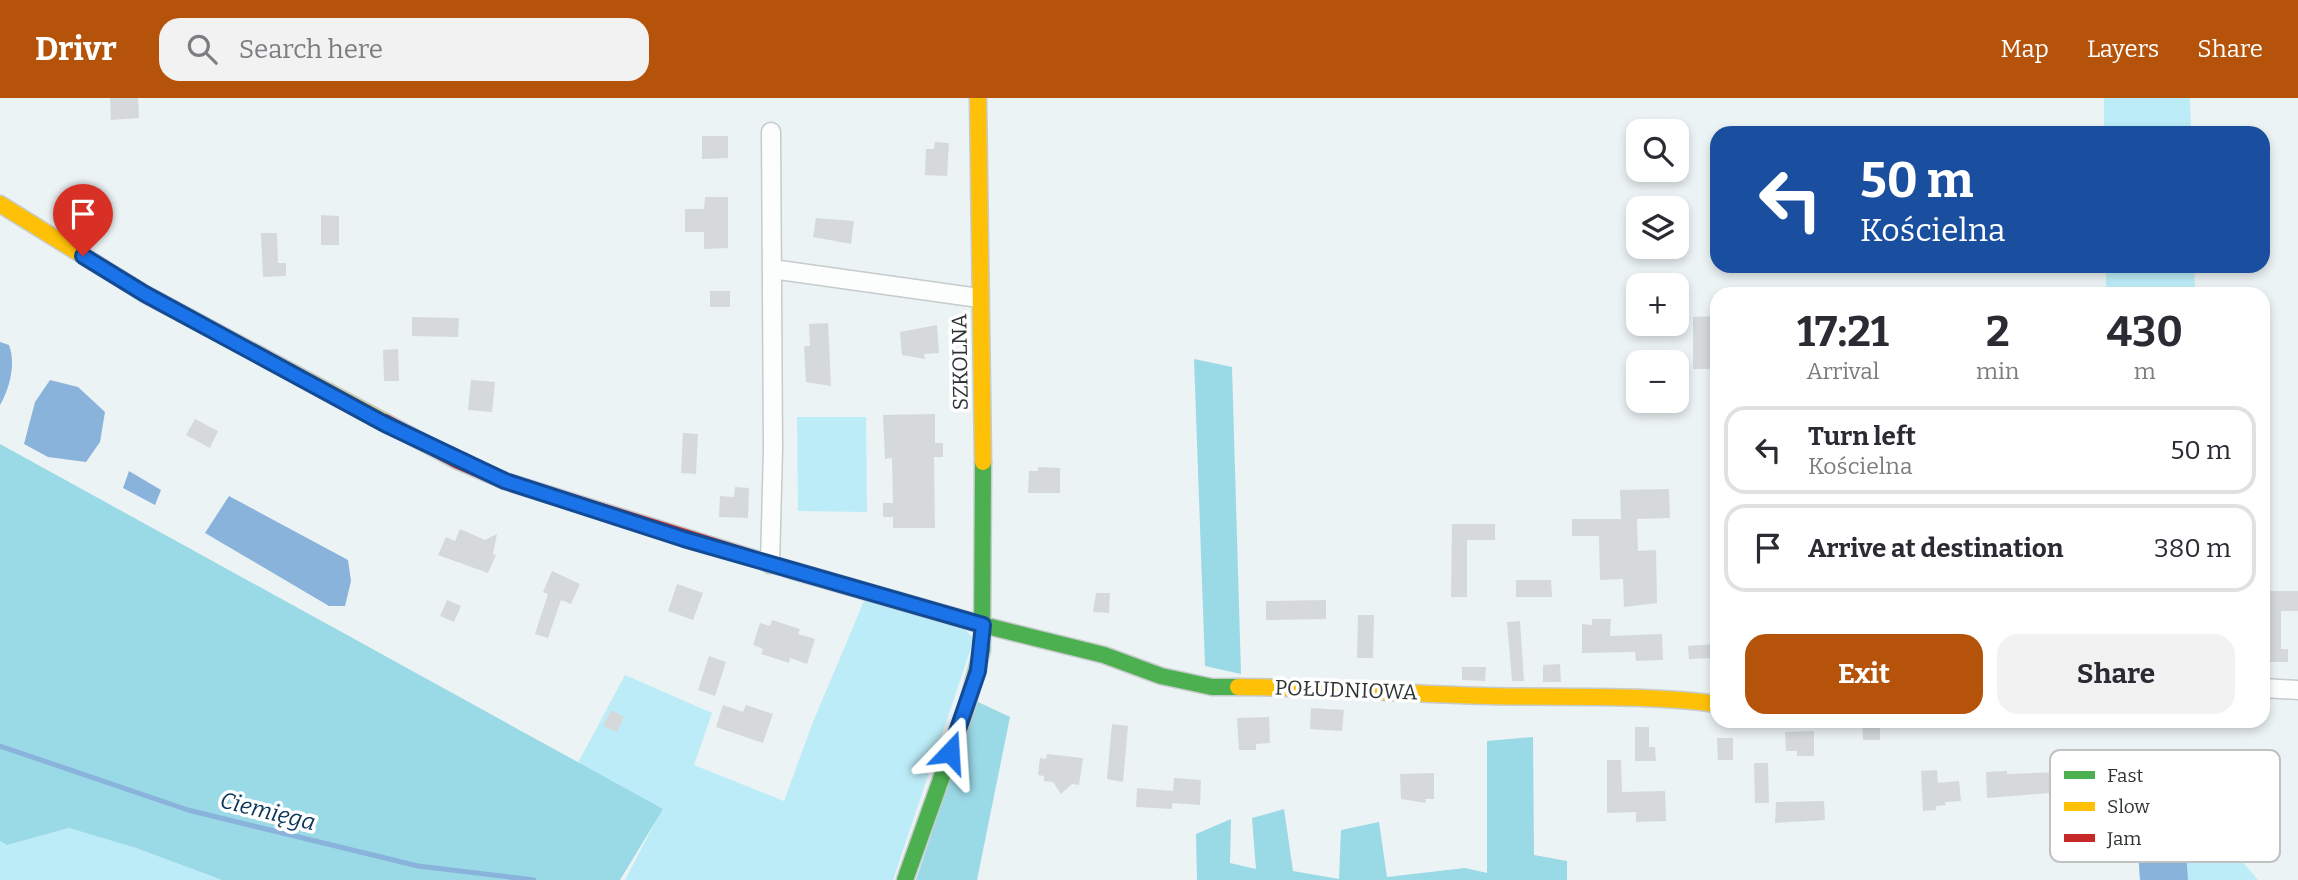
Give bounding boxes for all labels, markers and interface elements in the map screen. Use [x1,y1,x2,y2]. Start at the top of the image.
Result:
search box [159,18,649,81]
text: Drivr [35,29,117,69]
icon: search [183,30,221,68]
text: Search here [239,34,383,65]
text: Map [2001,35,2049,63]
text: Layers [2087,35,2159,63]
text: Share [2197,35,2263,63]
map controls [1626,119,1689,413]
button: search [1626,119,1689,182]
text: 50 m [1860,151,1973,210]
icon: left [1745,154,1836,245]
pin [53,184,113,256]
icon: arrive [64,195,102,233]
button: layers [1626,196,1689,259]
text: Kościelna [1860,211,2005,249]
button: + [1626,273,1689,336]
text: 17:21 [1797,307,1889,357]
text: 2 [1986,307,2010,357]
text: 430 [2106,307,2183,357]
street label: SZKOLNA [946,313,974,411]
button: − [1626,350,1689,413]
text: Arrival [1807,357,1879,385]
text: min [1976,357,2019,385]
text: m [2134,357,2156,385]
text: Turn left [1808,421,1916,452]
icon: left [1749,431,1787,469]
text: 50 m [2170,435,2231,466]
text: Kościelna [1808,452,1913,480]
icon: arrive [1749,529,1787,567]
text: Arrive at destination [1808,533,2063,564]
text: 380 m [2154,533,2231,564]
button: Exit [1745,634,1983,714]
button: Share [1997,634,2235,714]
street label: POŁUDNIOWA [1274,675,1418,705]
position arrow [913,715,987,789]
legend [2050,750,2280,862]
text: Fast [2107,764,2144,787]
water label: Ciemięga [217,786,319,836]
text: Slow [2107,795,2150,818]
text: Jam [2106,827,2141,850]

